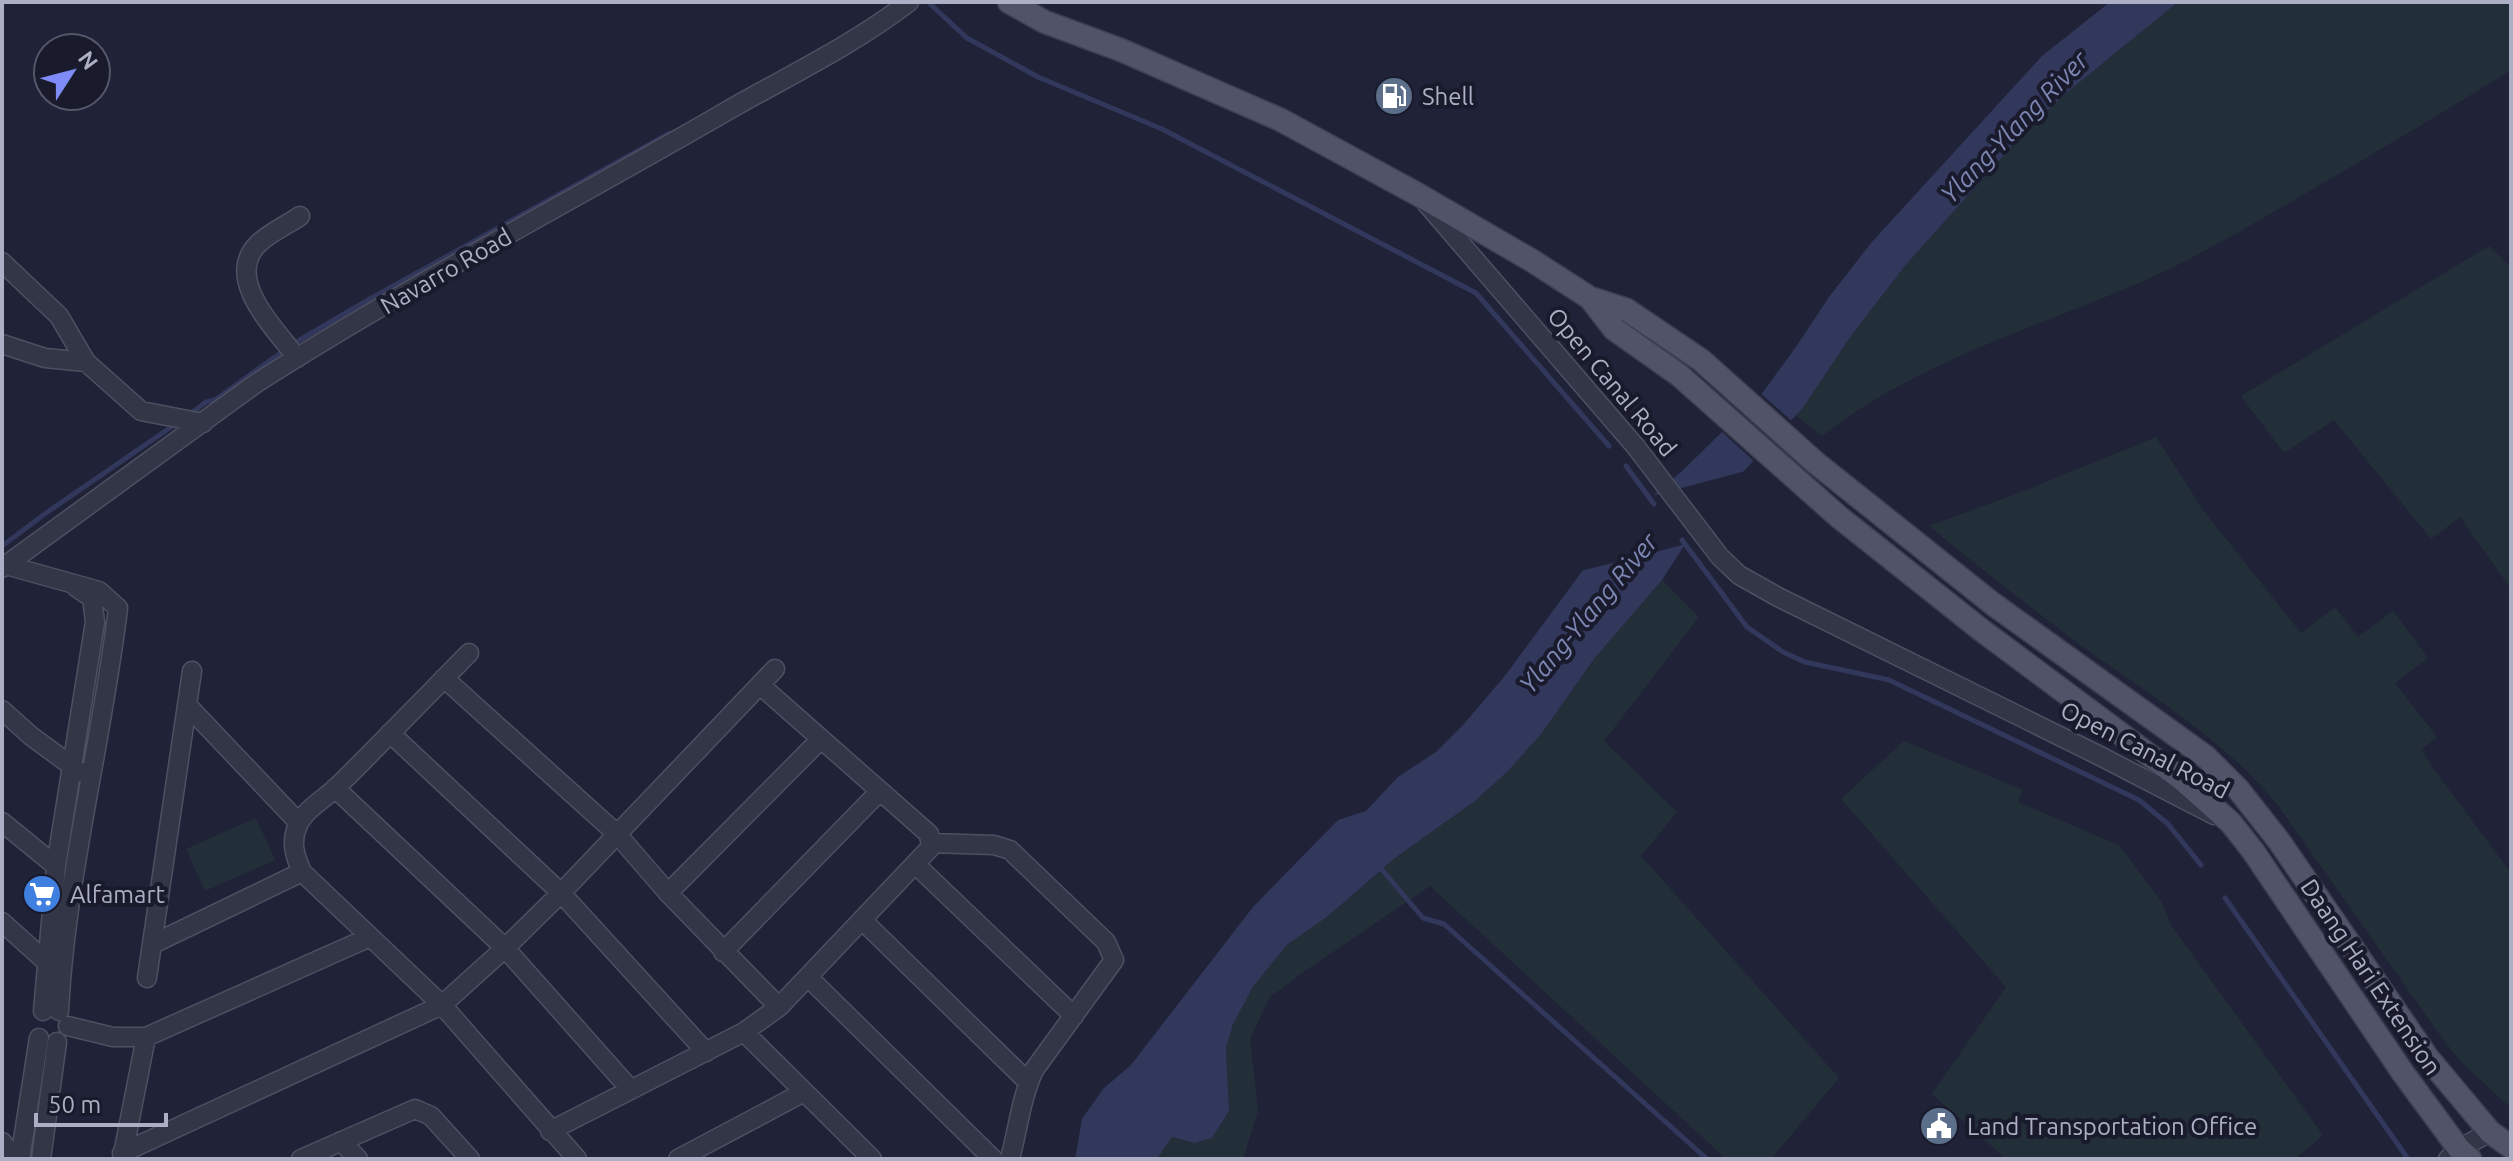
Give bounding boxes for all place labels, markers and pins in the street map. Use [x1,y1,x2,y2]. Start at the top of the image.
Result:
fuel station icon: Shell [1373,75,1415,117]
place label: Shell [1422,83,1474,110]
supermarket icon: Alfamart [21,873,63,915]
place label: Alfamart [70,881,165,908]
public building icon: Land Transportation Office [1918,1105,1960,1147]
place label: Land Transportation Office [1967,1113,2257,1140]

